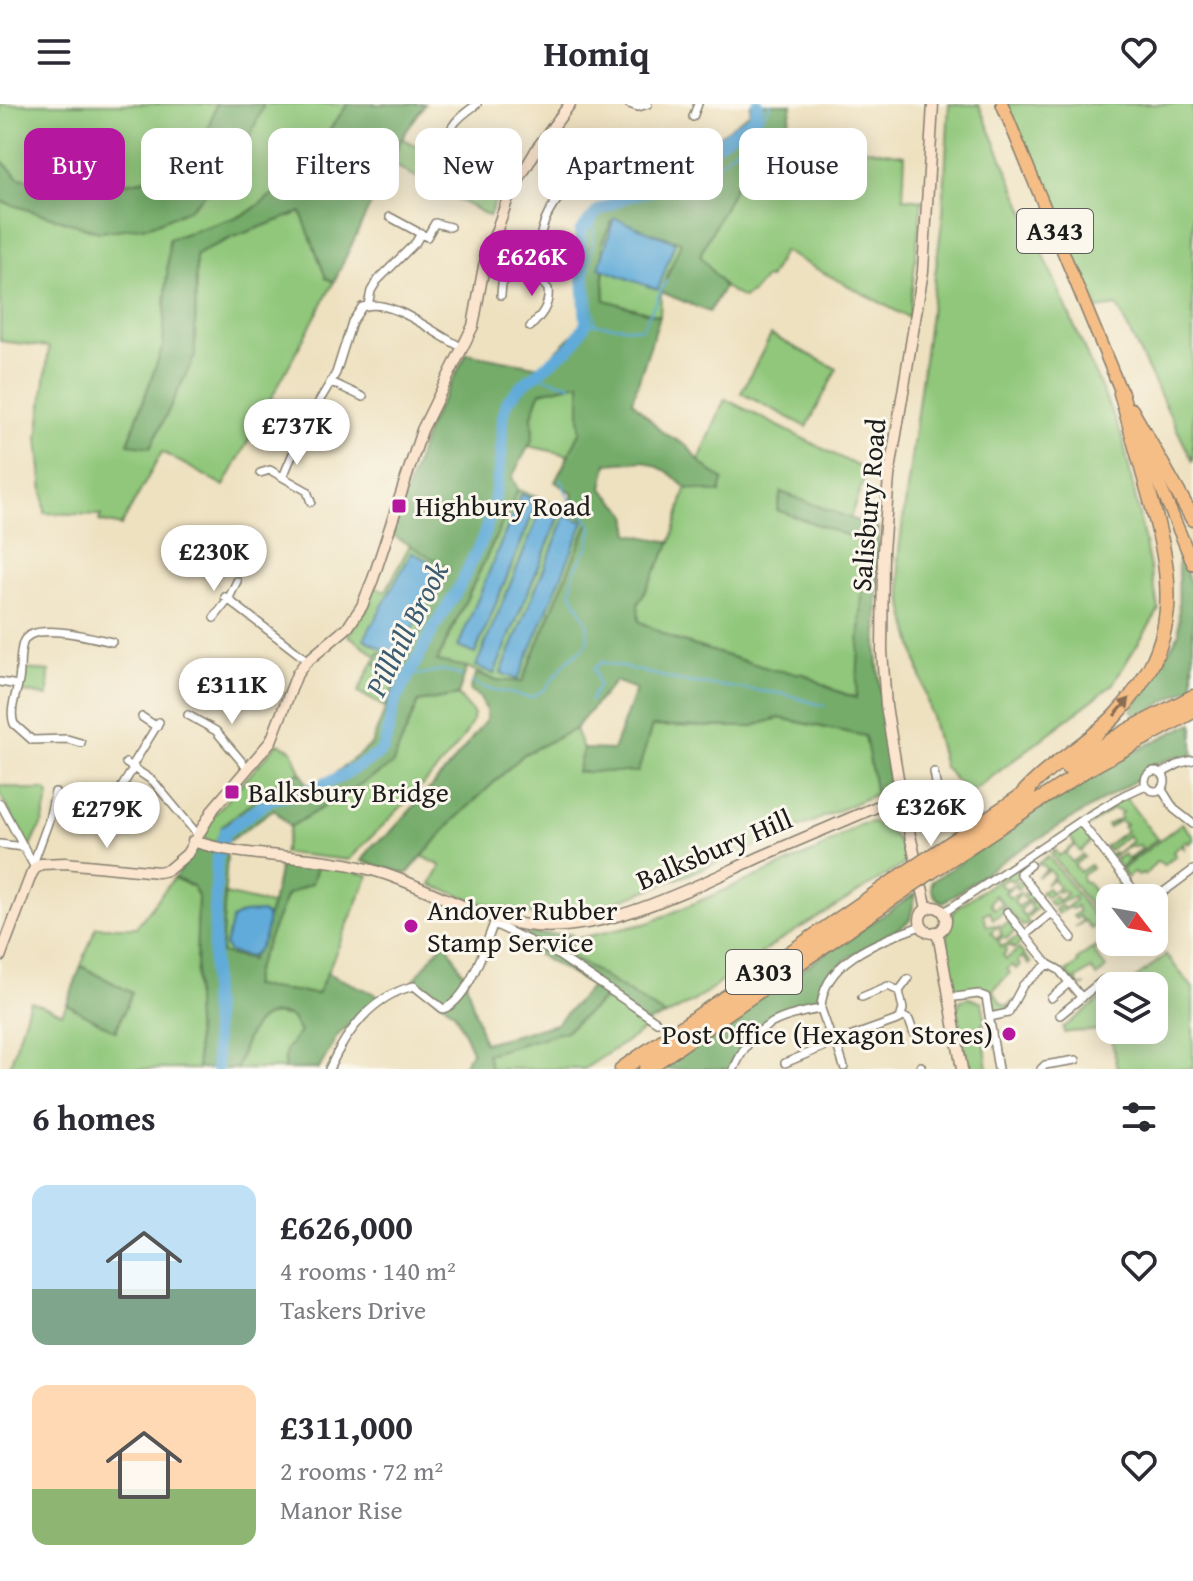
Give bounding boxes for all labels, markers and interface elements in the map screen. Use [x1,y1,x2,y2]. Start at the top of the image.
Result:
text: Homiq [543,26,650,79]
icon: menu [32,30,76,74]
icon: heart [1117,30,1161,74]
chip: Buy [24,128,125,200]
chip: Rent [141,128,252,200]
chip: Filters [268,128,399,200]
chip: New [415,128,522,200]
chip: Apartment [538,128,723,200]
chip: House [739,128,867,200]
road number: A343 [1017,209,1093,253]
pin: £626K [476,230,588,298]
text: £626K [497,236,567,275]
pin: £737K [241,399,353,467]
text: £737K [262,405,332,444]
street label: Salisbury Road [840,417,895,593]
place label: Highbury Road [415,485,591,526]
marker: Highbury Road [390,497,408,515]
pin: £230K [158,525,270,593]
text: £230K [179,531,249,570]
water label: Pillhill Brook [353,553,459,705]
pin: £311K [176,658,288,726]
text: £311K [197,664,267,703]
one-way arrow [1113,698,1130,718]
place label: Balksbury Bridge [248,771,449,812]
pin: £326K [875,780,987,848]
pin: £279K [51,782,163,850]
marker: Balksbury Bridge [223,783,241,801]
text: £326K [896,786,966,825]
text: £279K [72,788,142,827]
street label: Balksbury Hill [630,797,798,900]
north arrow [1096,884,1168,956]
map controls [1096,884,1168,1044]
place label: Andover Rubber Stamp Service [427,889,618,962]
marker: Andover Rubber Stamp Service [402,917,420,935]
road number: A303 [726,950,802,994]
button: layers [1096,972,1168,1044]
place label: Post Office (Hexagon Stores) [662,1013,993,1054]
marker: Post Office (Hexagon Stores) [1000,1025,1018,1043]
text: 6 homes [32,1093,156,1142]
icon: filters [1117,1095,1161,1139]
text: £626,000 [280,1202,413,1251]
icon: home [96,1217,192,1313]
icon: heart [1117,1243,1161,1287]
text: 4 rooms · 140 m² [280,1251,456,1290]
text: Taskers Drive [280,1290,426,1329]
text: £311,000 [280,1402,413,1451]
icon: home [96,1417,192,1513]
icon: heart [1117,1443,1161,1487]
text: 2 rooms · 72 m² [280,1451,443,1490]
text: Manor Rise [280,1490,403,1529]

